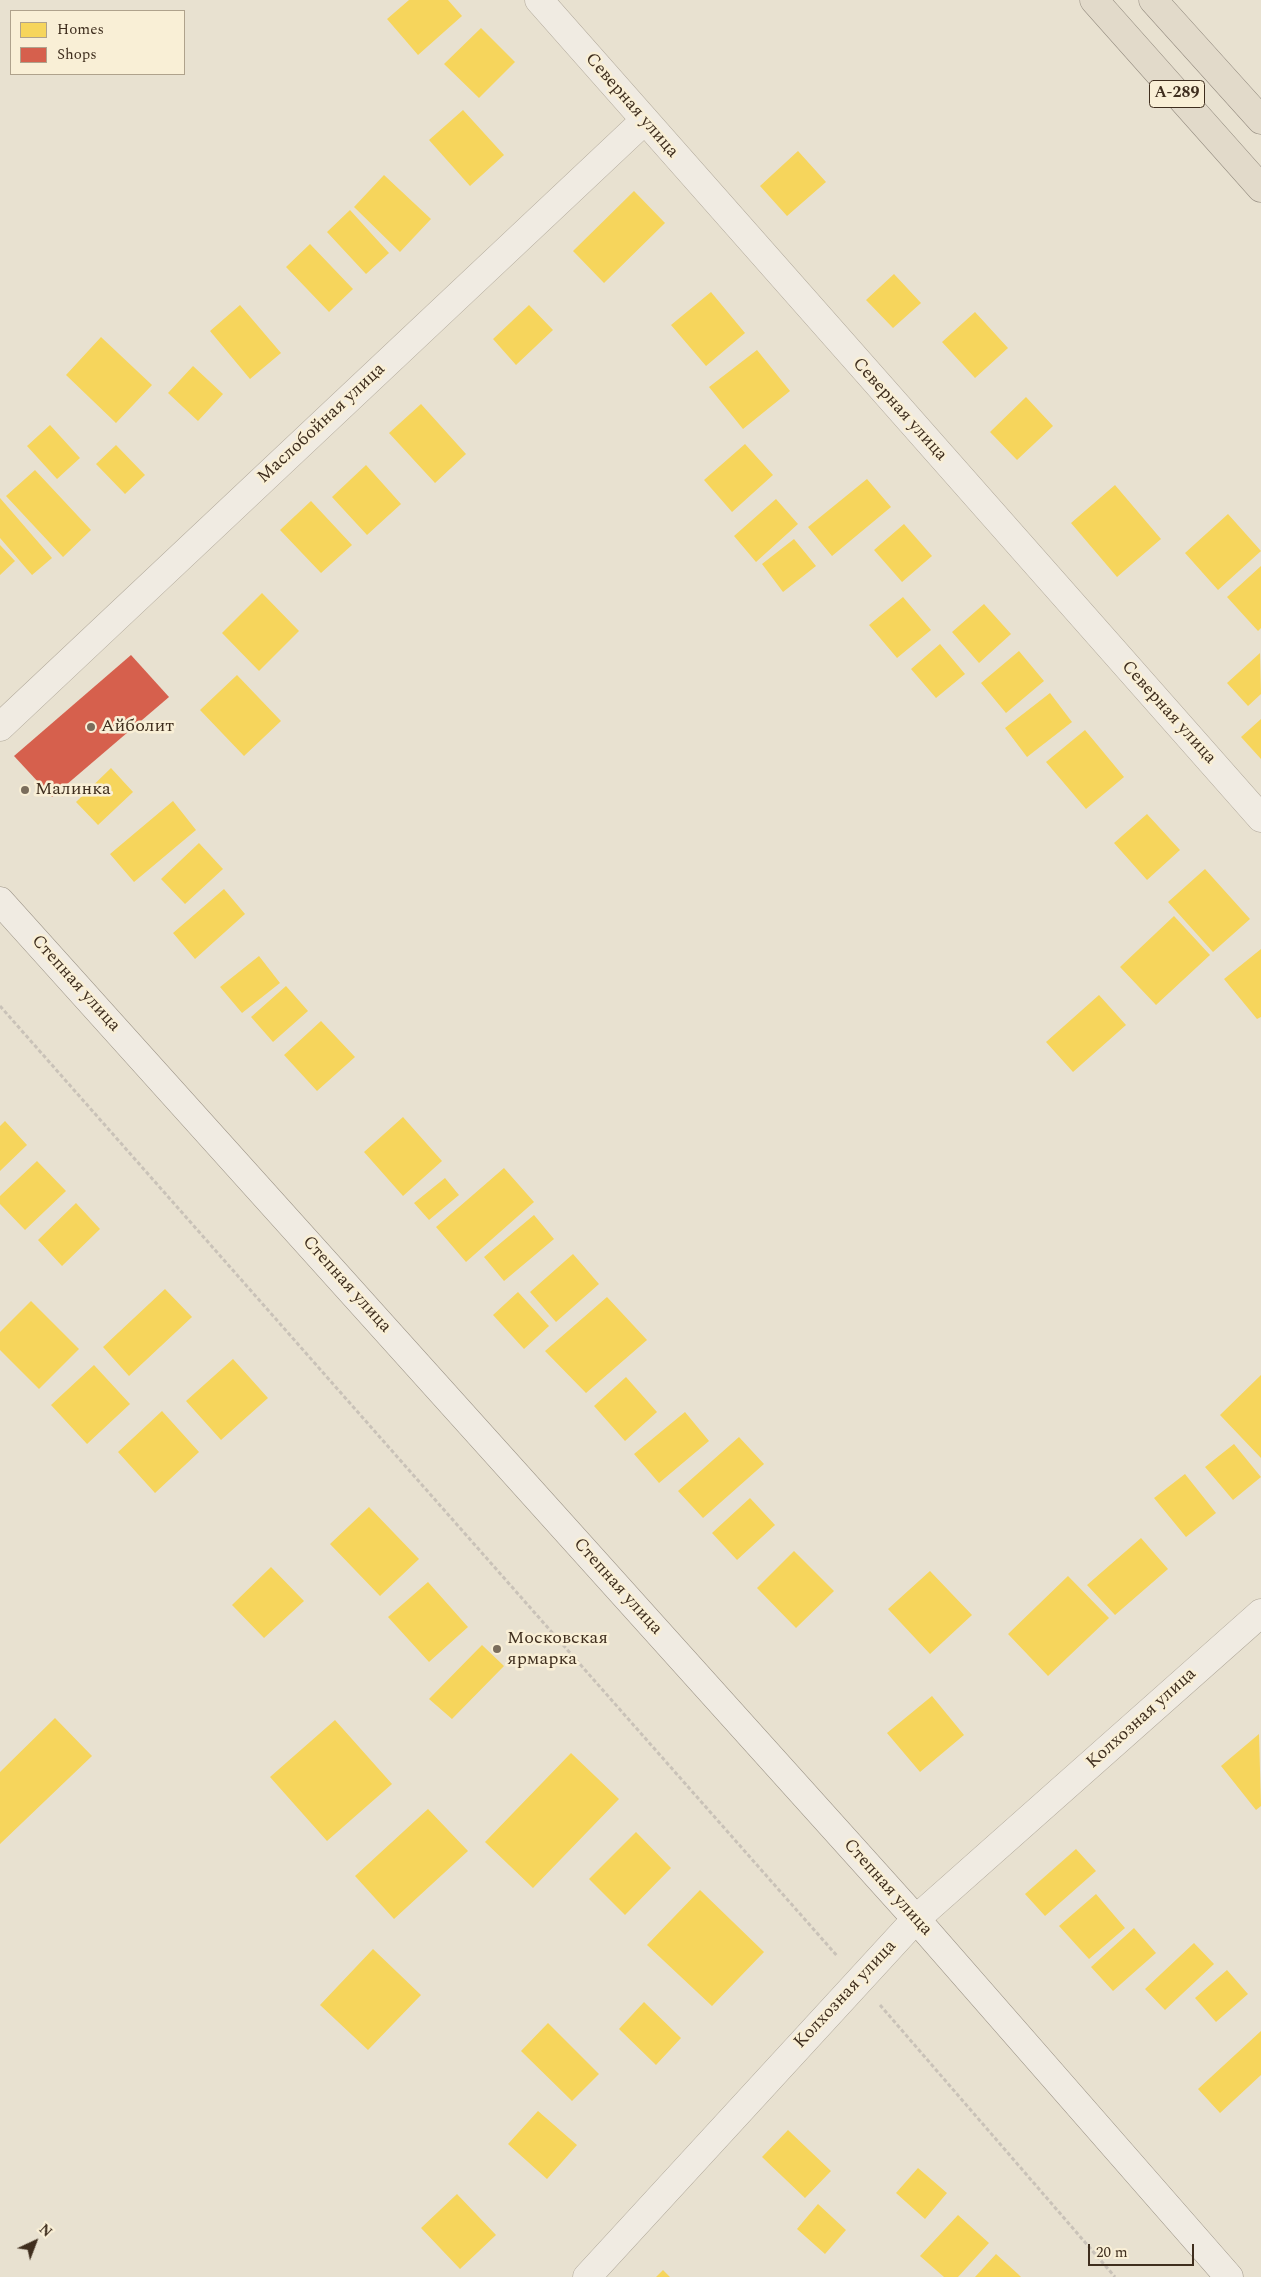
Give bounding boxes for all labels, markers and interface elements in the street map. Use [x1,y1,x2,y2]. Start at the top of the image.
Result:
legend [10,10,185,75]
text: Homes [57,18,104,41]
text: Shops [57,43,97,66]
street label: Северная улица [580,49,682,163]
road number: А-289 [1150,80,1204,108]
street label: Северная улица [847,354,951,466]
street label: Маслобойная улица [254,359,390,489]
street label: Северная улица [1116,657,1220,769]
place label: Айболит [101,716,174,738]
marker: Айболит [85,721,97,733]
place label: Малинка [35,779,111,801]
marker: Малинка [19,784,31,796]
street label: Степная улица [26,931,124,1037]
street label: Степная улица [297,1232,395,1338]
street label: Степная улица [568,1534,666,1640]
place label: Московская ярмарка [507,1628,608,1670]
marker: Московская ярмарка [491,1643,503,1655]
street label: Колхозная улица [1083,1664,1201,1774]
street label: Степная улица [838,1835,936,1941]
street label: Колхозная улица [790,1936,902,2054]
north arrow [10,2217,60,2267]
text: N [34,2219,57,2242]
scale bar [1091,2234,1197,2266]
text: 20 m [1096,2241,1128,2264]

